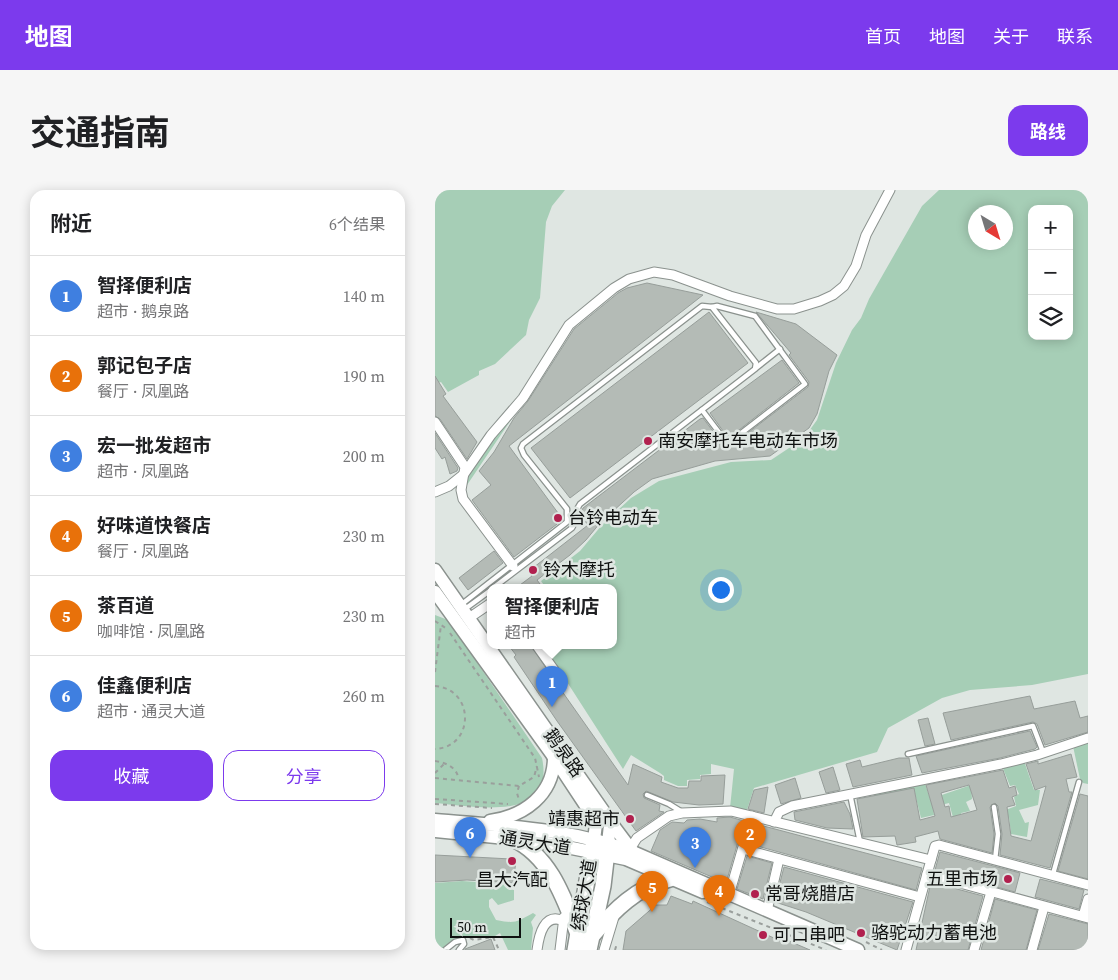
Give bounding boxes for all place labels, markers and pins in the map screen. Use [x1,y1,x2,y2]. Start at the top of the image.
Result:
place label: 南安摩托车电动车市场 [658,428,838,453]
marker: 南安摩托车电动车市场 [642,435,654,447]
place label: 台铃电动车 [568,505,658,530]
marker: 台铃电动车 [552,512,564,524]
place label: 铃木摩托 [543,557,615,582]
marker: 铃木摩托 [527,564,539,576]
pin: 1 [536,666,568,707]
place label: 靖惠超市 [548,806,620,831]
marker: 靖惠超市 [624,813,636,825]
pin: 6 [454,817,486,858]
pin: 2 [734,818,766,859]
pin: 3 [679,827,711,868]
marker: 昌大汽配 [506,855,518,867]
place label: 五里市场 [926,866,998,891]
place label: 昌大汽配 [476,867,548,892]
pin: 5 [636,871,668,912]
marker: 五里市场 [1002,873,1014,885]
pin: 4 [703,875,735,916]
place label: 常哥烧腊店 [765,881,855,906]
marker: 常哥烧腊店 [749,888,761,900]
place label: 骆驼动力蓄电池 [871,920,997,945]
place label: 可口串吧 [773,922,845,947]
marker: 骆驼动力蓄电池 [855,927,867,939]
marker: 可口串吧 [757,929,769,941]

